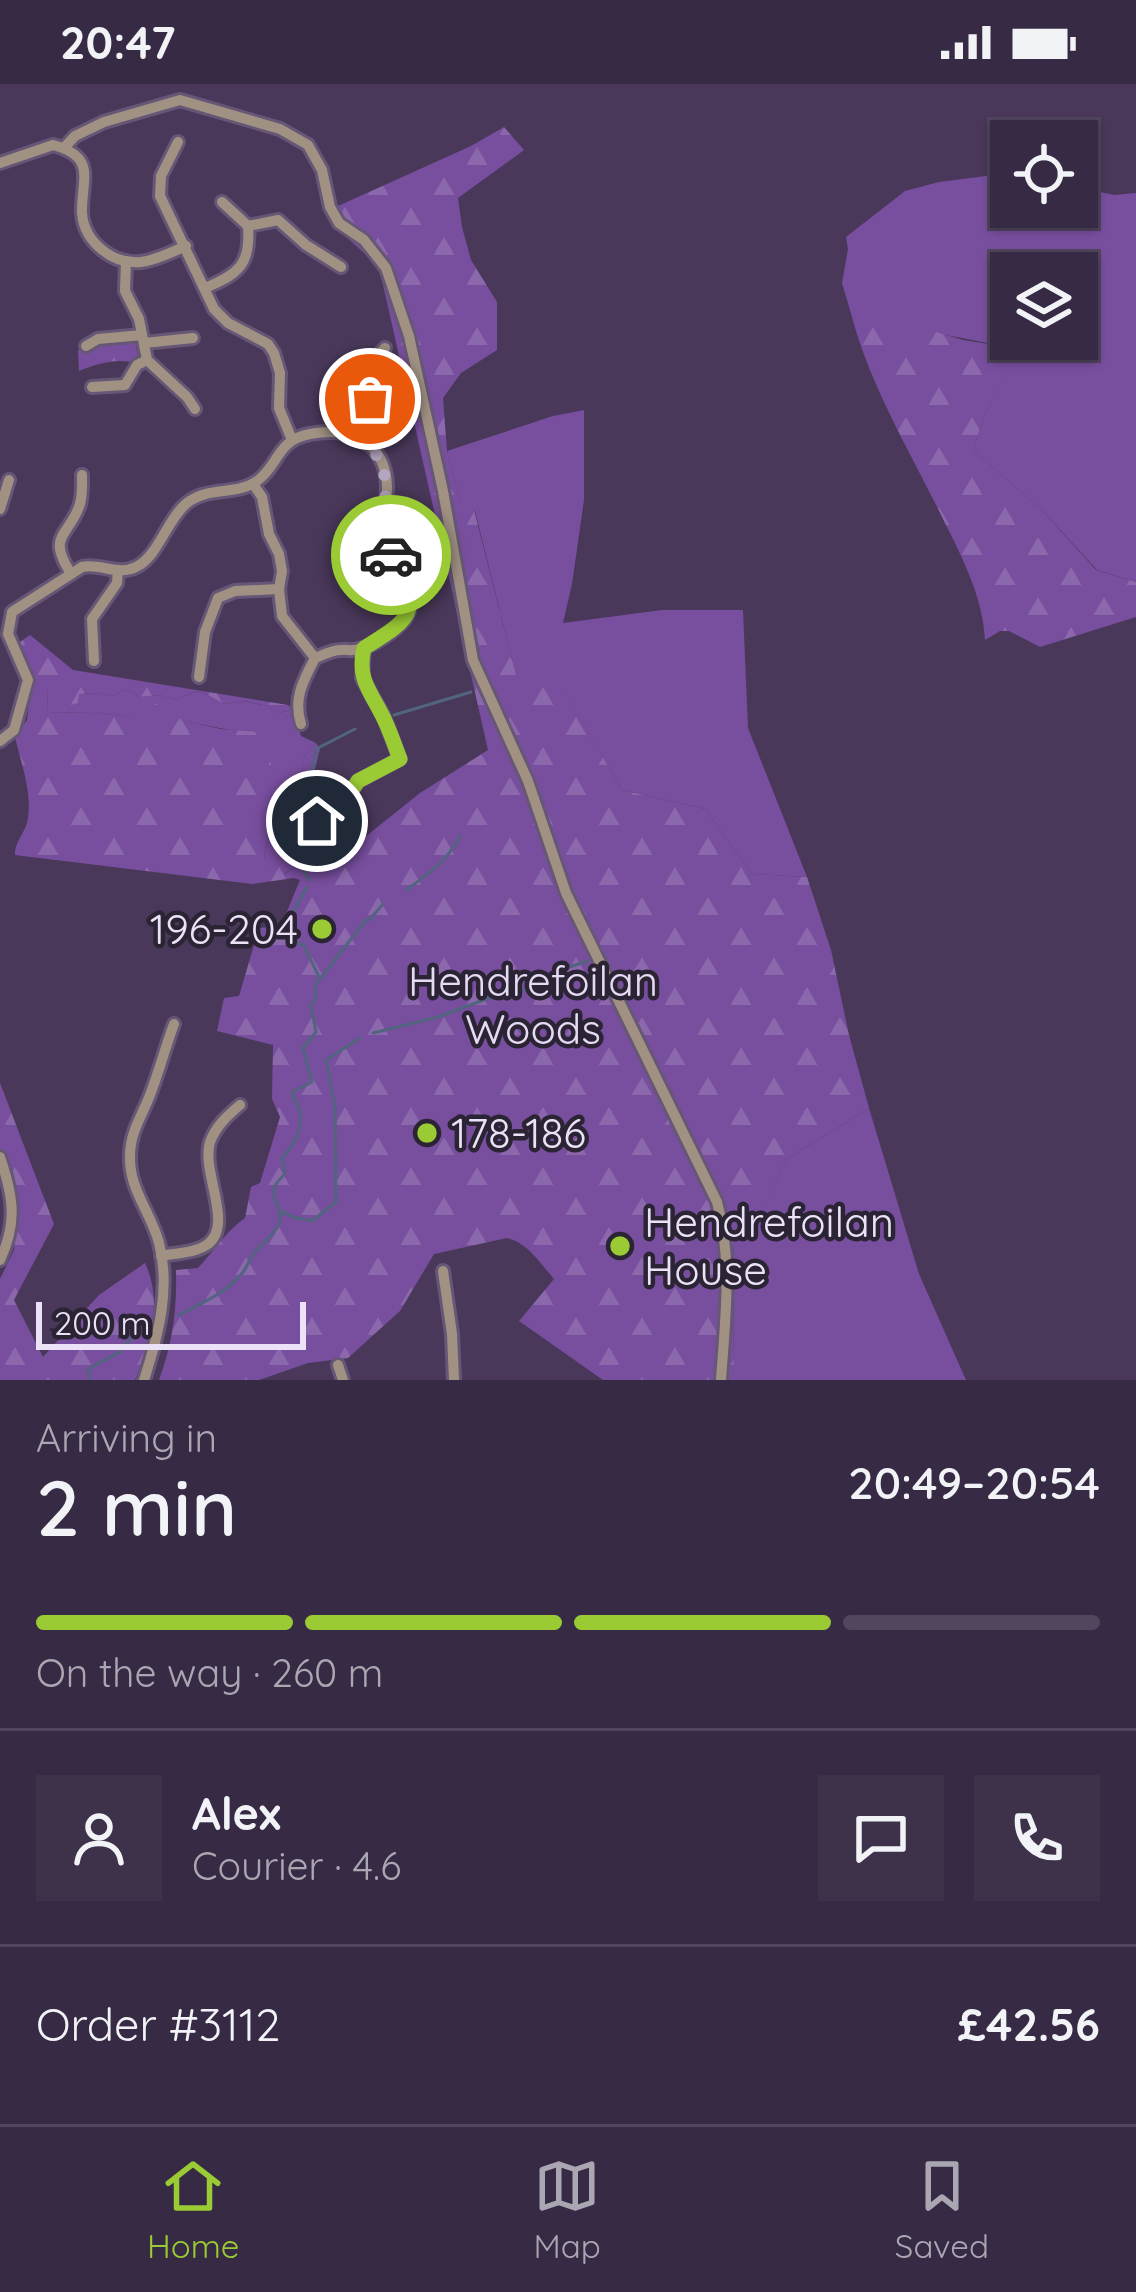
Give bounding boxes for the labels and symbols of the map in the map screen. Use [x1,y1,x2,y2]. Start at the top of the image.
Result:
pin [319,348,421,450]
courier [331,495,451,615]
pin [266,770,368,872]
place label: 196-204 [150,902,298,955]
marker: 196-204 [309,916,335,942]
park label: Hendrefoilan Woods [408,954,658,1055]
place label: 178-186 [451,1106,586,1159]
marker: 178-186 [414,1120,440,1146]
place label: Hendrefoilan House [644,1195,894,1296]
marker: Hendrefoilan House [607,1233,633,1259]
scale bar [36,1296,306,1349]

